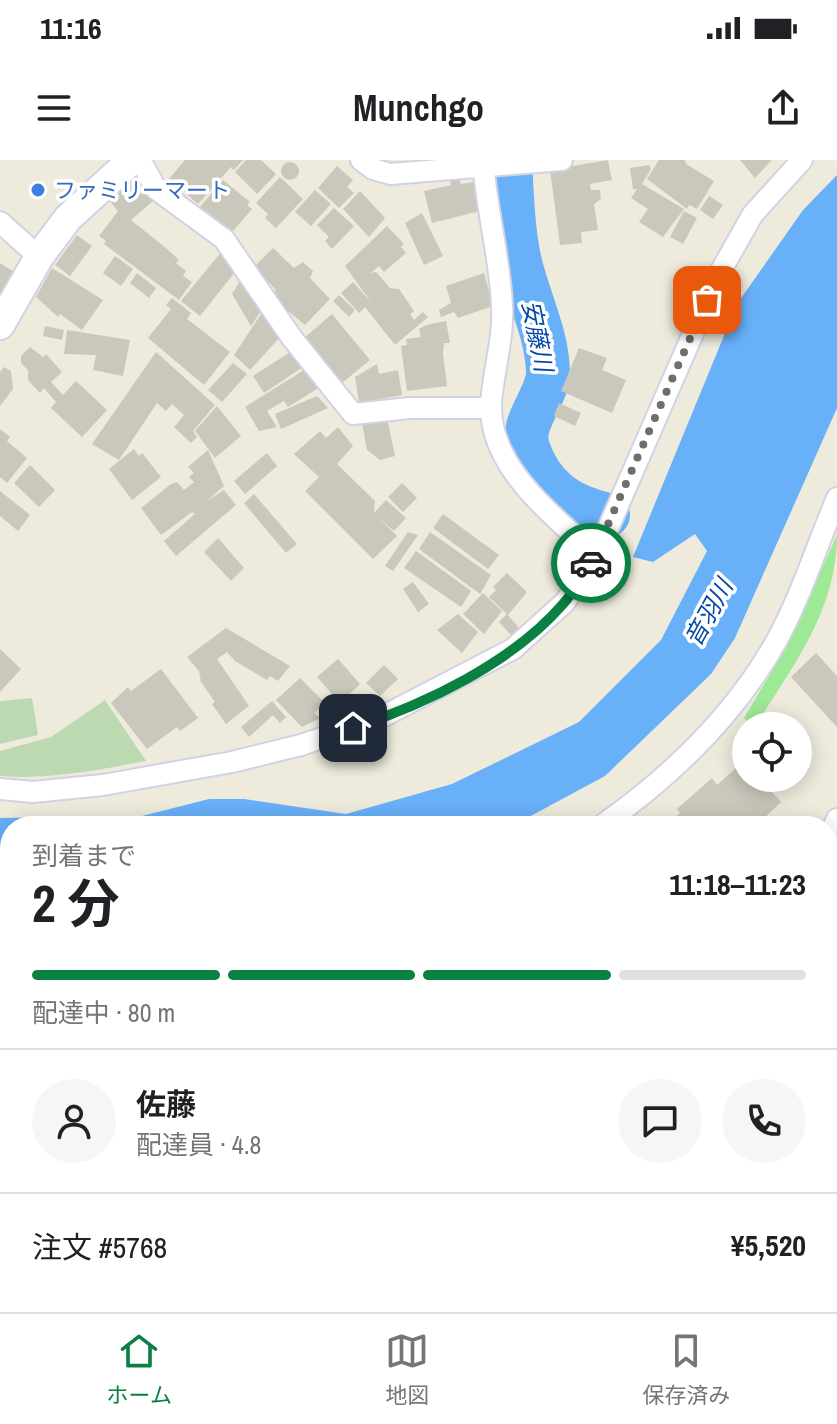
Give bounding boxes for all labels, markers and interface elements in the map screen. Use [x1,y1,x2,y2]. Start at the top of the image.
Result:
text: 11:16 [40,8,102,48]
text: Munchgo [353,84,484,132]
icon: menu [32,86,76,130]
icon: share [761,86,805,130]
place label: ファミリーマート [54,175,230,205]
marker: ファミリーマート [29,181,47,199]
pin [673,266,741,334]
icon: bag [685,278,729,322]
water label: 安藤川 [515,297,561,377]
courier [551,523,631,603]
icon: car [569,541,613,585]
water label: 音羽川 [677,571,741,652]
pin [319,694,387,762]
icon: home [331,706,375,750]
map controls [732,712,812,792]
button: locate [732,712,812,792]
text: 到着まで [32,838,136,873]
text: 11:18–11:23 [669,864,806,904]
text: 2 分 [32,868,120,938]
text: 配達中 · 80 m [32,995,175,1030]
button: person [32,1079,116,1163]
button: chat [618,1079,702,1163]
button: phone [722,1079,806,1163]
text: 佐藤 [136,1084,196,1124]
text: 配達員 · 4.8 [136,1127,261,1162]
text: ¥5,520 [731,1225,806,1265]
text: 注文 #5768 [32,1227,167,1267]
tab: ホーム [107,1329,172,1410]
tab: 地図 [385,1329,429,1410]
tab: 保存済み [642,1329,730,1410]

